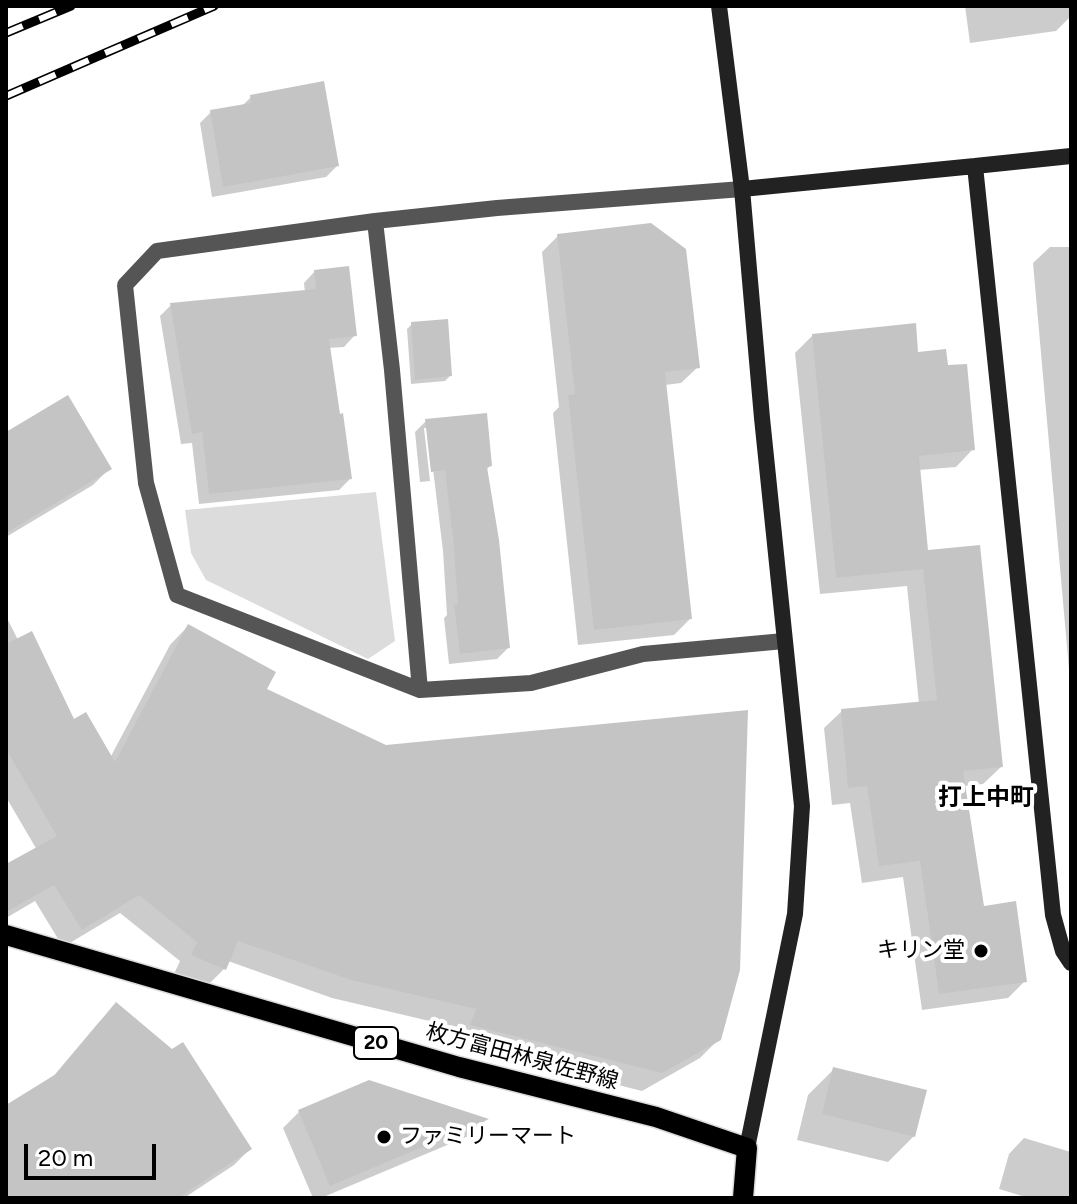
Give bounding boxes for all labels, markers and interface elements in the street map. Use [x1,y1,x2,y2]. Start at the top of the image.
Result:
district label: 打上中町 [938,784,1034,812]
place label: キリン堂 [877,938,965,964]
marker: キリン堂 [972,942,990,960]
street label: 枚方富田林泉佐野線 [423,1019,621,1095]
road number: 20 [354,1027,398,1059]
place label: ファミリーマート [400,1124,576,1150]
scale bar [28,1128,160,1178]
marker: ファミリーマート [375,1128,393,1146]
text: 20 m [38,1143,93,1172]

